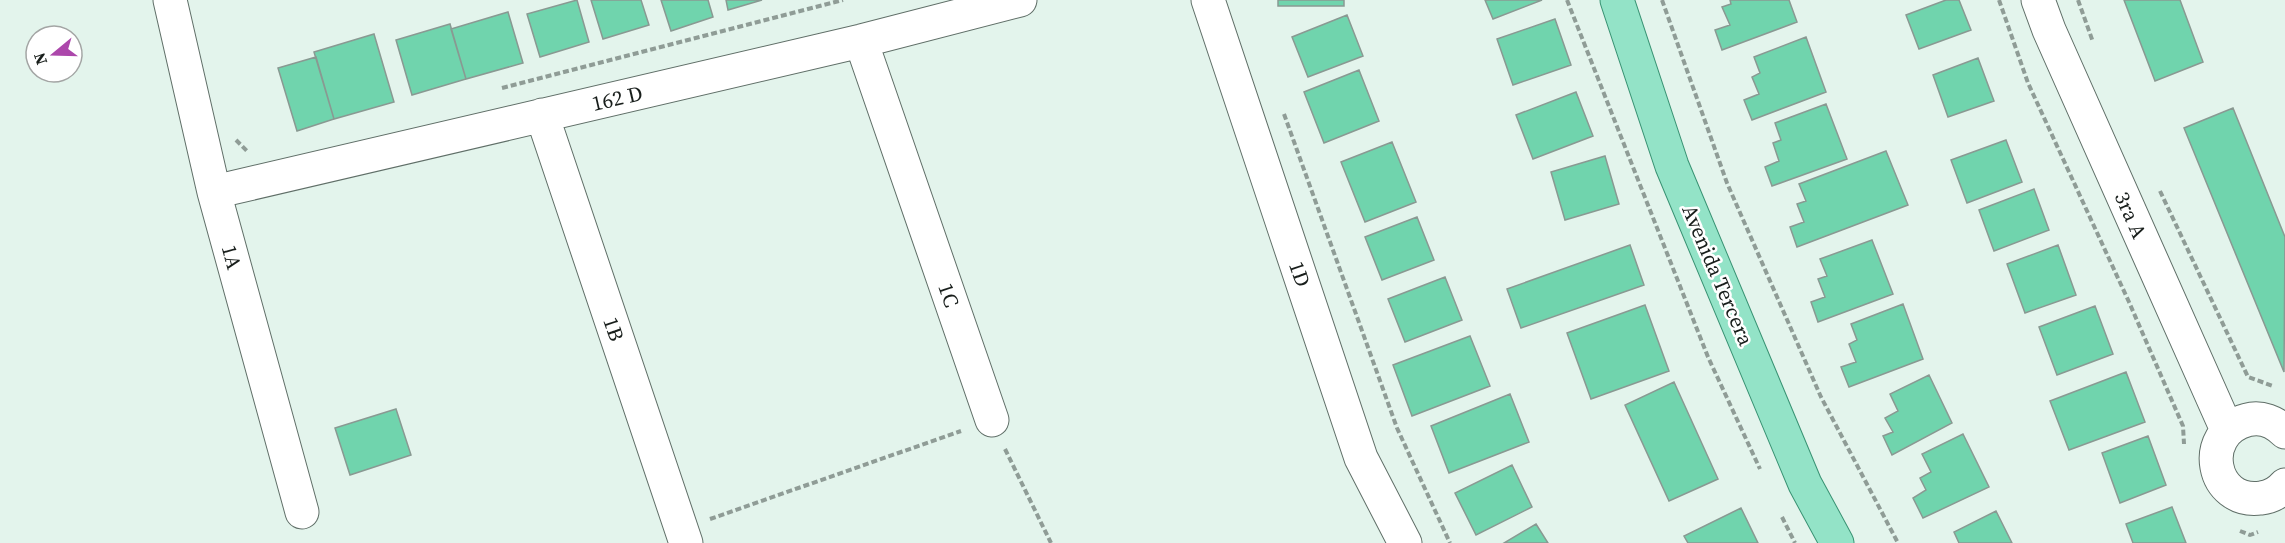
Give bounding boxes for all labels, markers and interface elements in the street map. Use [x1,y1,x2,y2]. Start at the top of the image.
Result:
north arrow [24,24,84,84]
text: N [27,49,52,68]
street label: 162 D [589,78,645,118]
street label: 3ra A [2108,187,2154,243]
street label: Avenida Tercera [1675,200,1761,350]
street label: 1A [215,241,249,273]
street label: 1D [1282,257,1318,291]
street label: 1C [931,279,967,311]
street label: 1B [596,313,632,345]

